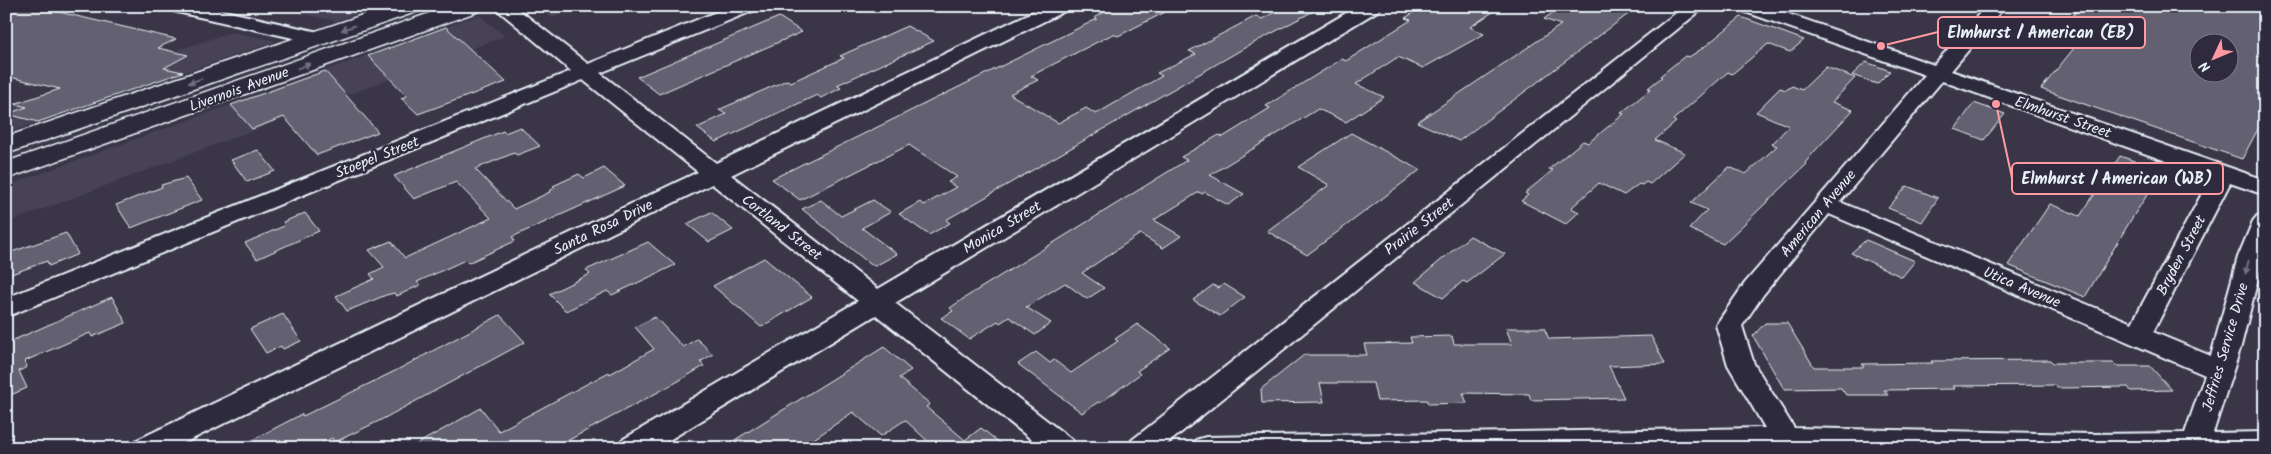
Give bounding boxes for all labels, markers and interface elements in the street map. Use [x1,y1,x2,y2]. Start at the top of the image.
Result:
callout: Elmhurst / American (EB) [1938,17,2145,48]
text: Elmhurst / American (EB) [1947,21,2135,46]
one-way arrow [340,24,355,32]
north arrow [2188,32,2238,82]
text: N [2194,55,2216,77]
street label: Livernois Avenue [186,61,293,119]
one-way arrow [297,61,312,69]
one-way arrow [187,78,202,85]
street label: Elmhurst Street [2011,90,2114,146]
street label: Stoepel Street [332,130,423,186]
callout: Elmhurst / American (WB) [2012,163,2223,194]
street label: American Avenue [1775,164,1863,263]
text: Elmhurst / American (WB) [2022,167,2212,192]
street label: Cortland Street [736,189,827,267]
street label: Prairie Street [1380,192,1460,262]
street label: Santa Rosa Drive [550,193,658,262]
street label: Monica Street [959,195,1047,261]
street label: Bryden Street [2151,211,2213,300]
one-way arrow [2243,259,2251,274]
street label: Utica Avenue [1979,261,2064,315]
street label: Jeffries Service Drive [2196,280,2256,415]

